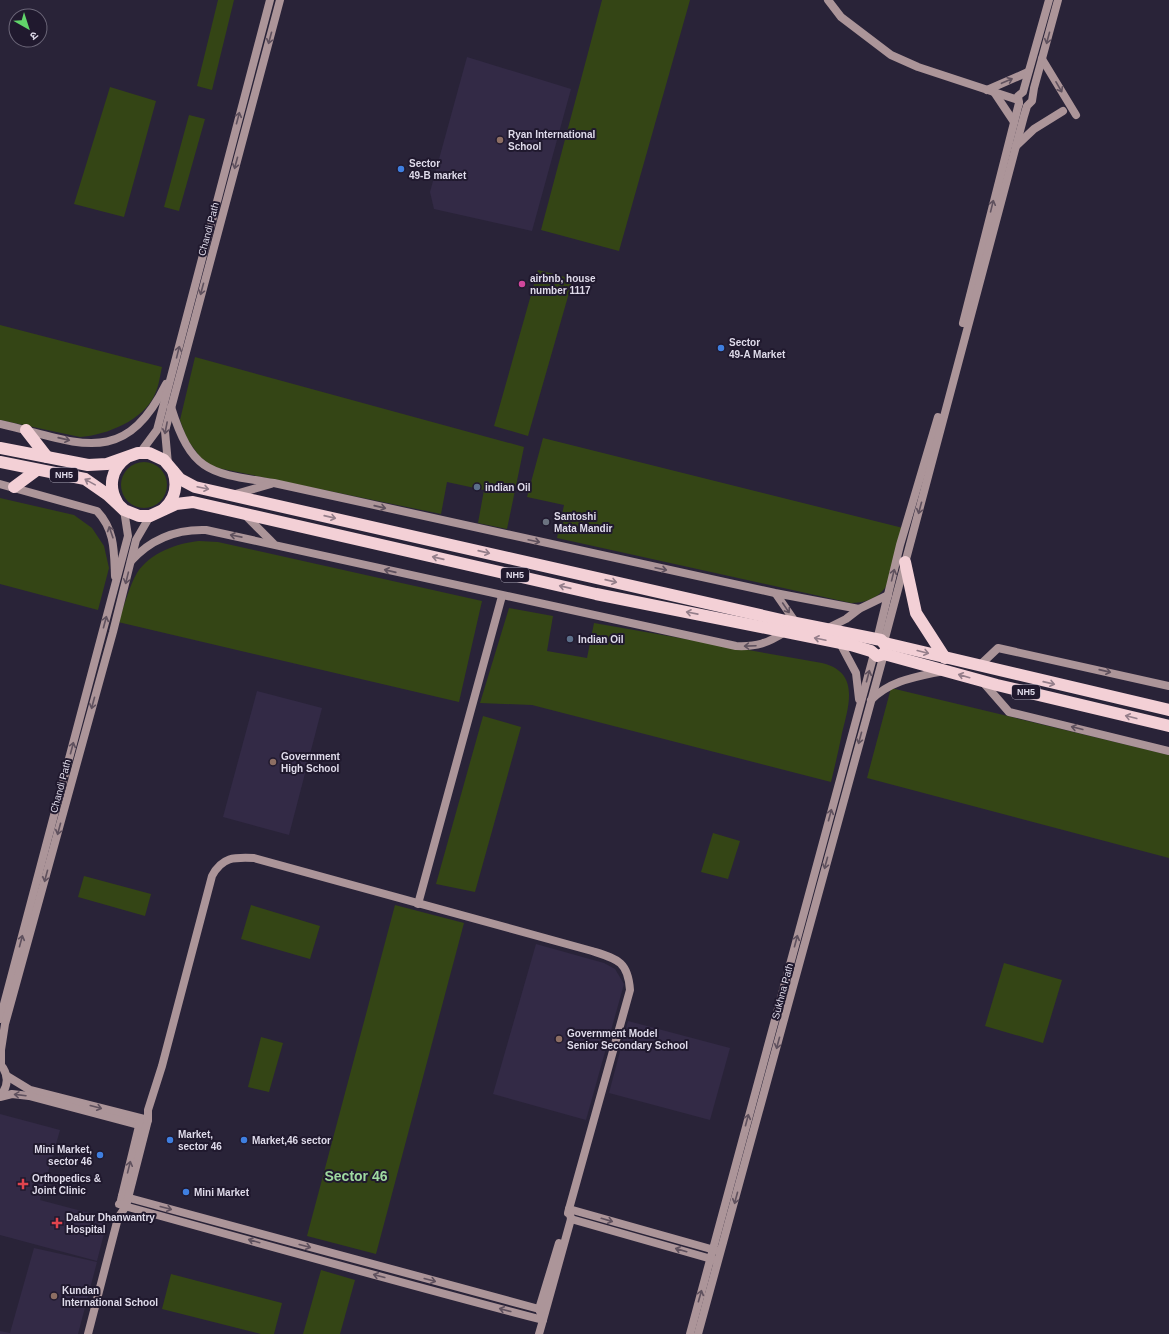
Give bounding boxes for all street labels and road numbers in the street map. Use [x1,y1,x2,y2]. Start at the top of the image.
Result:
street label: Chandi Path [196,201,221,257]
road number: NH5 [50,468,78,482]
road number: NH5 [501,568,529,582]
road number: NH5 [1012,685,1040,699]
street label: Chandi Path [48,758,73,814]
street label: Sukhna Path [770,962,795,1020]

